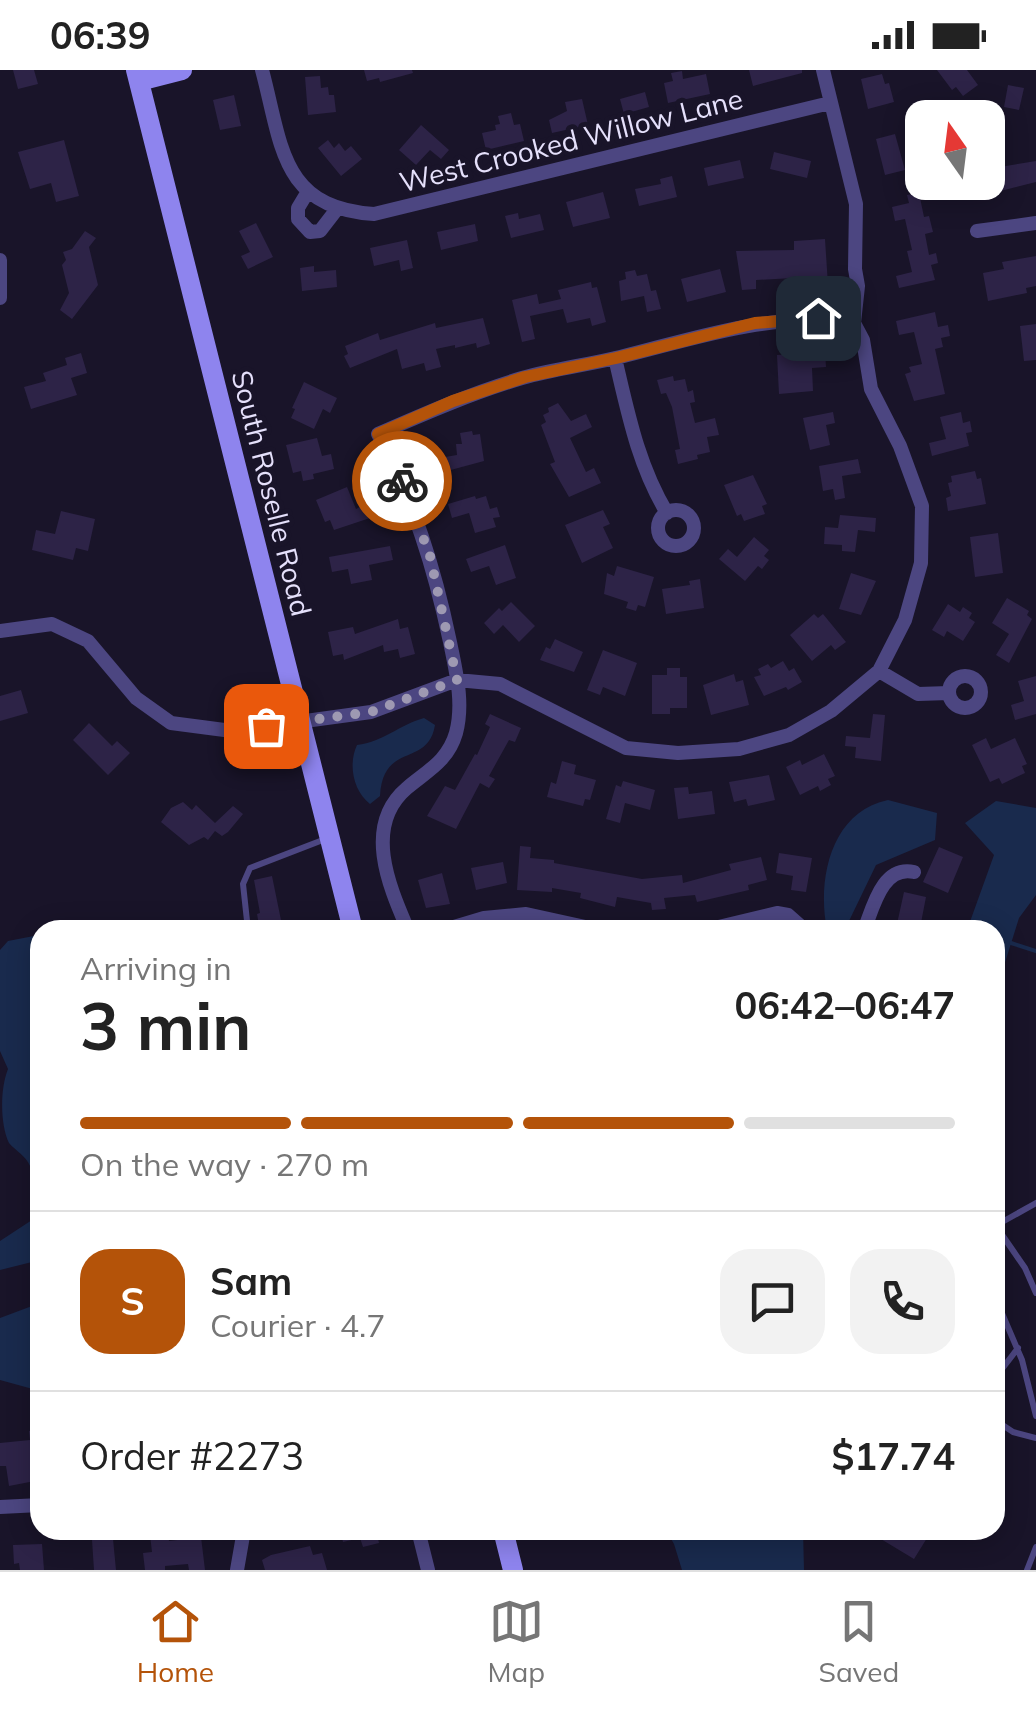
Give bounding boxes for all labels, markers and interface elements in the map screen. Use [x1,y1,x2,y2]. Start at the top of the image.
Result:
text: 06:39 [50,11,151,59]
street label: West Crooked Willow Lane [396,80,746,200]
north arrow [905,100,1005,200]
map controls [905,100,1005,200]
pin [776,276,861,361]
icon: home [791,291,846,346]
street label: South Roselle Road [225,367,319,619]
courier [352,431,452,531]
icon: bike [375,454,430,509]
pin [224,684,309,769]
icon: bag [239,699,294,754]
text: Arriving in [80,948,232,988]
text: 06:42–06:47 [735,981,955,1029]
text: 3 min [80,985,251,1066]
text: On the way · 270 m [80,1144,369,1184]
button: chat [720,1249,825,1354]
button: phone [850,1249,955,1354]
text: Sam [210,1257,292,1305]
text: S [120,1277,145,1325]
text: Courier · 4.7 [210,1305,386,1345]
text: Order #2273 [80,1432,304,1480]
text: $17.74 [832,1432,955,1480]
tab: Home [137,1594,214,1689]
tab: Map [487,1594,545,1689]
tab: Saved [818,1594,899,1689]

